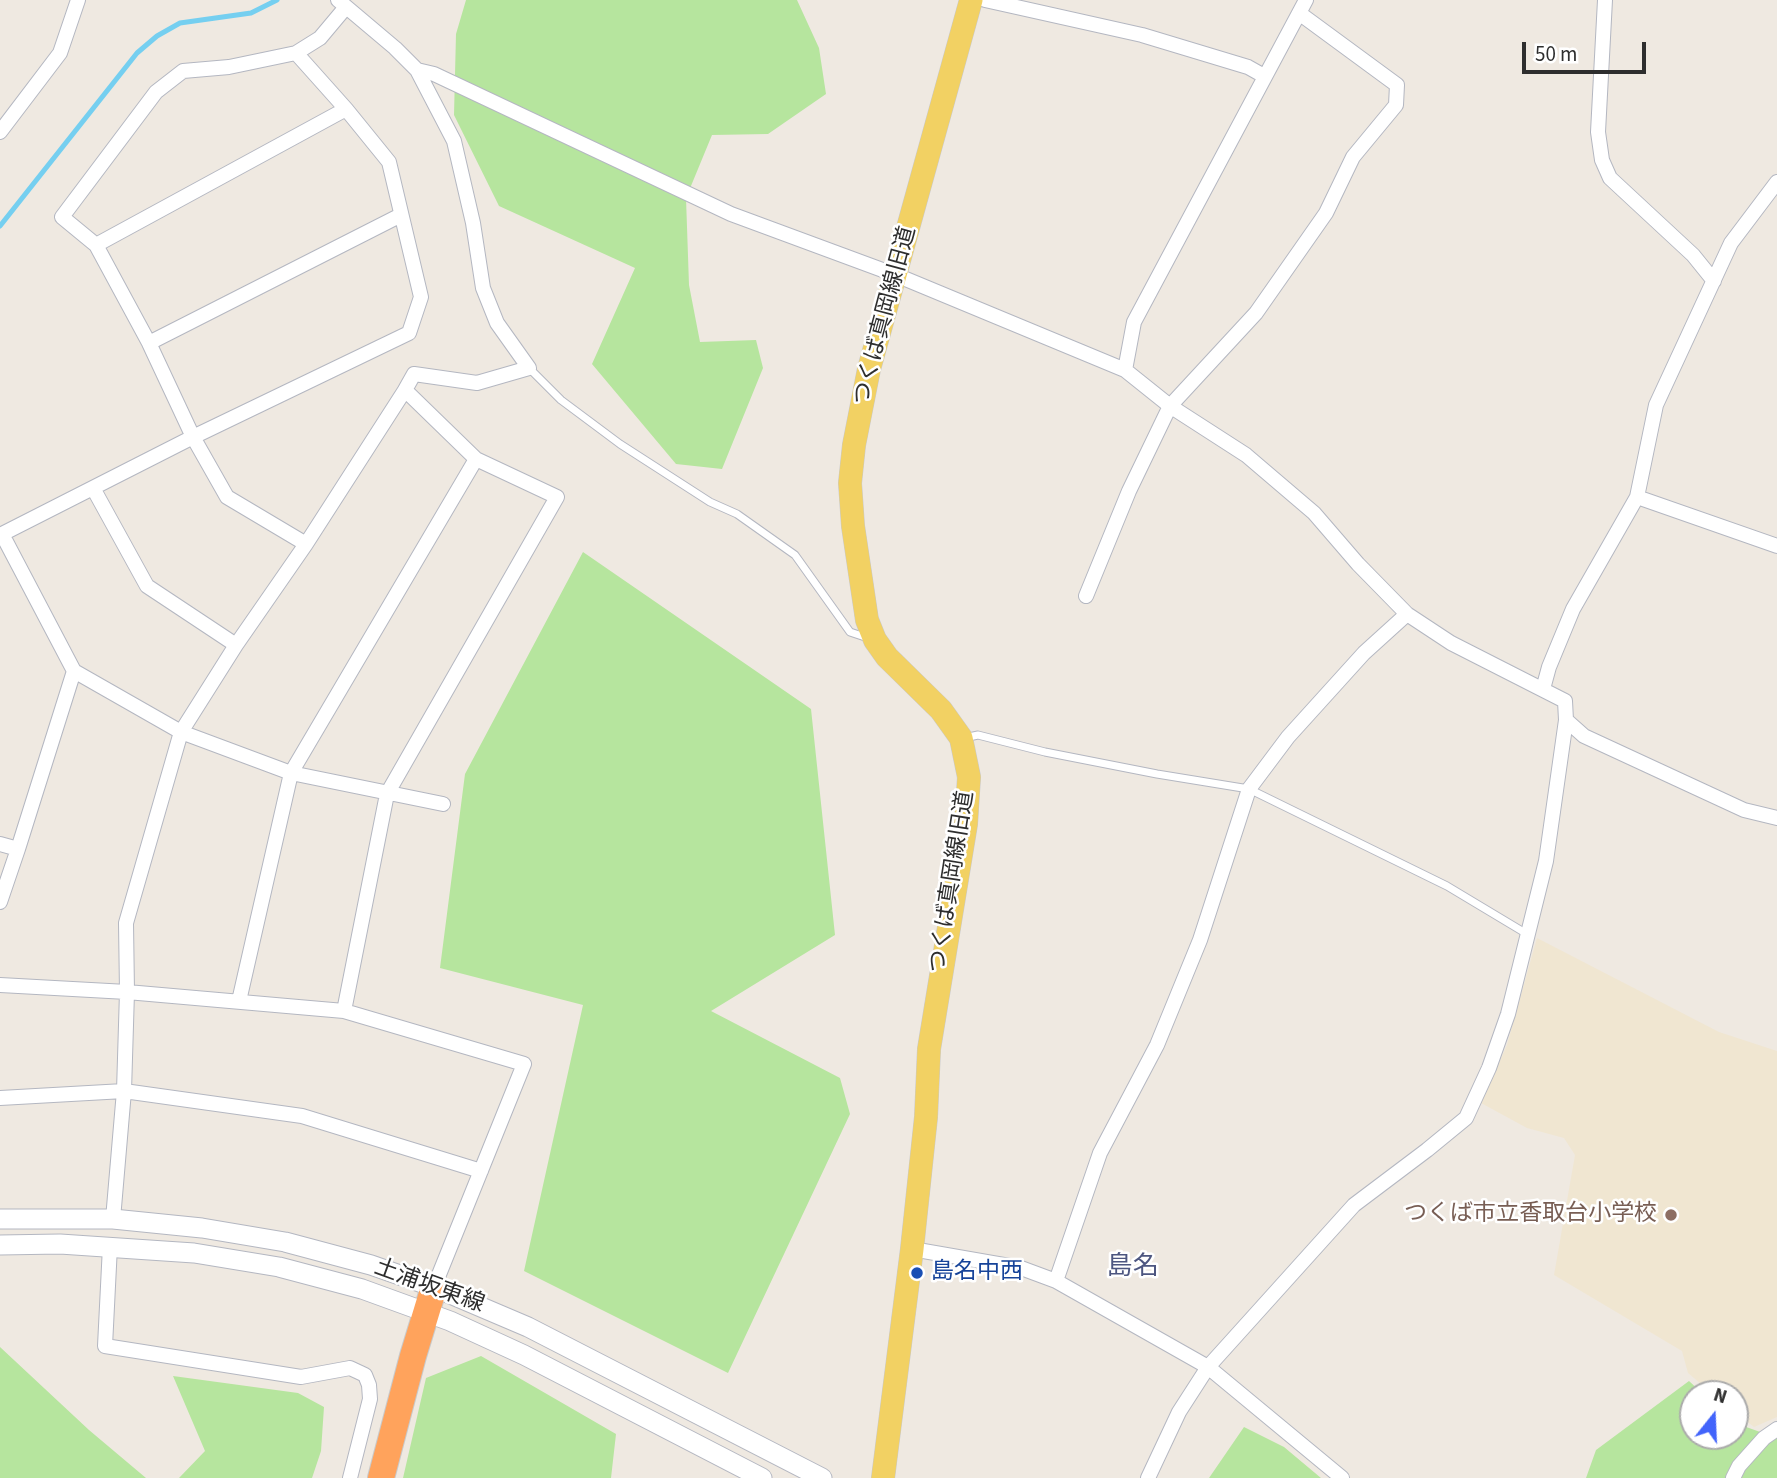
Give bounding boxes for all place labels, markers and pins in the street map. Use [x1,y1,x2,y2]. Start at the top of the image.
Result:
place label: つくば市立香取台小学校 [1404,1201,1657,1229]
marker: つくば市立香取台小学校 [1663,1207,1679,1223]
place label: 島名中西 [931,1259,1023,1287]
marker: 島名中西 [909,1265,925,1281]

